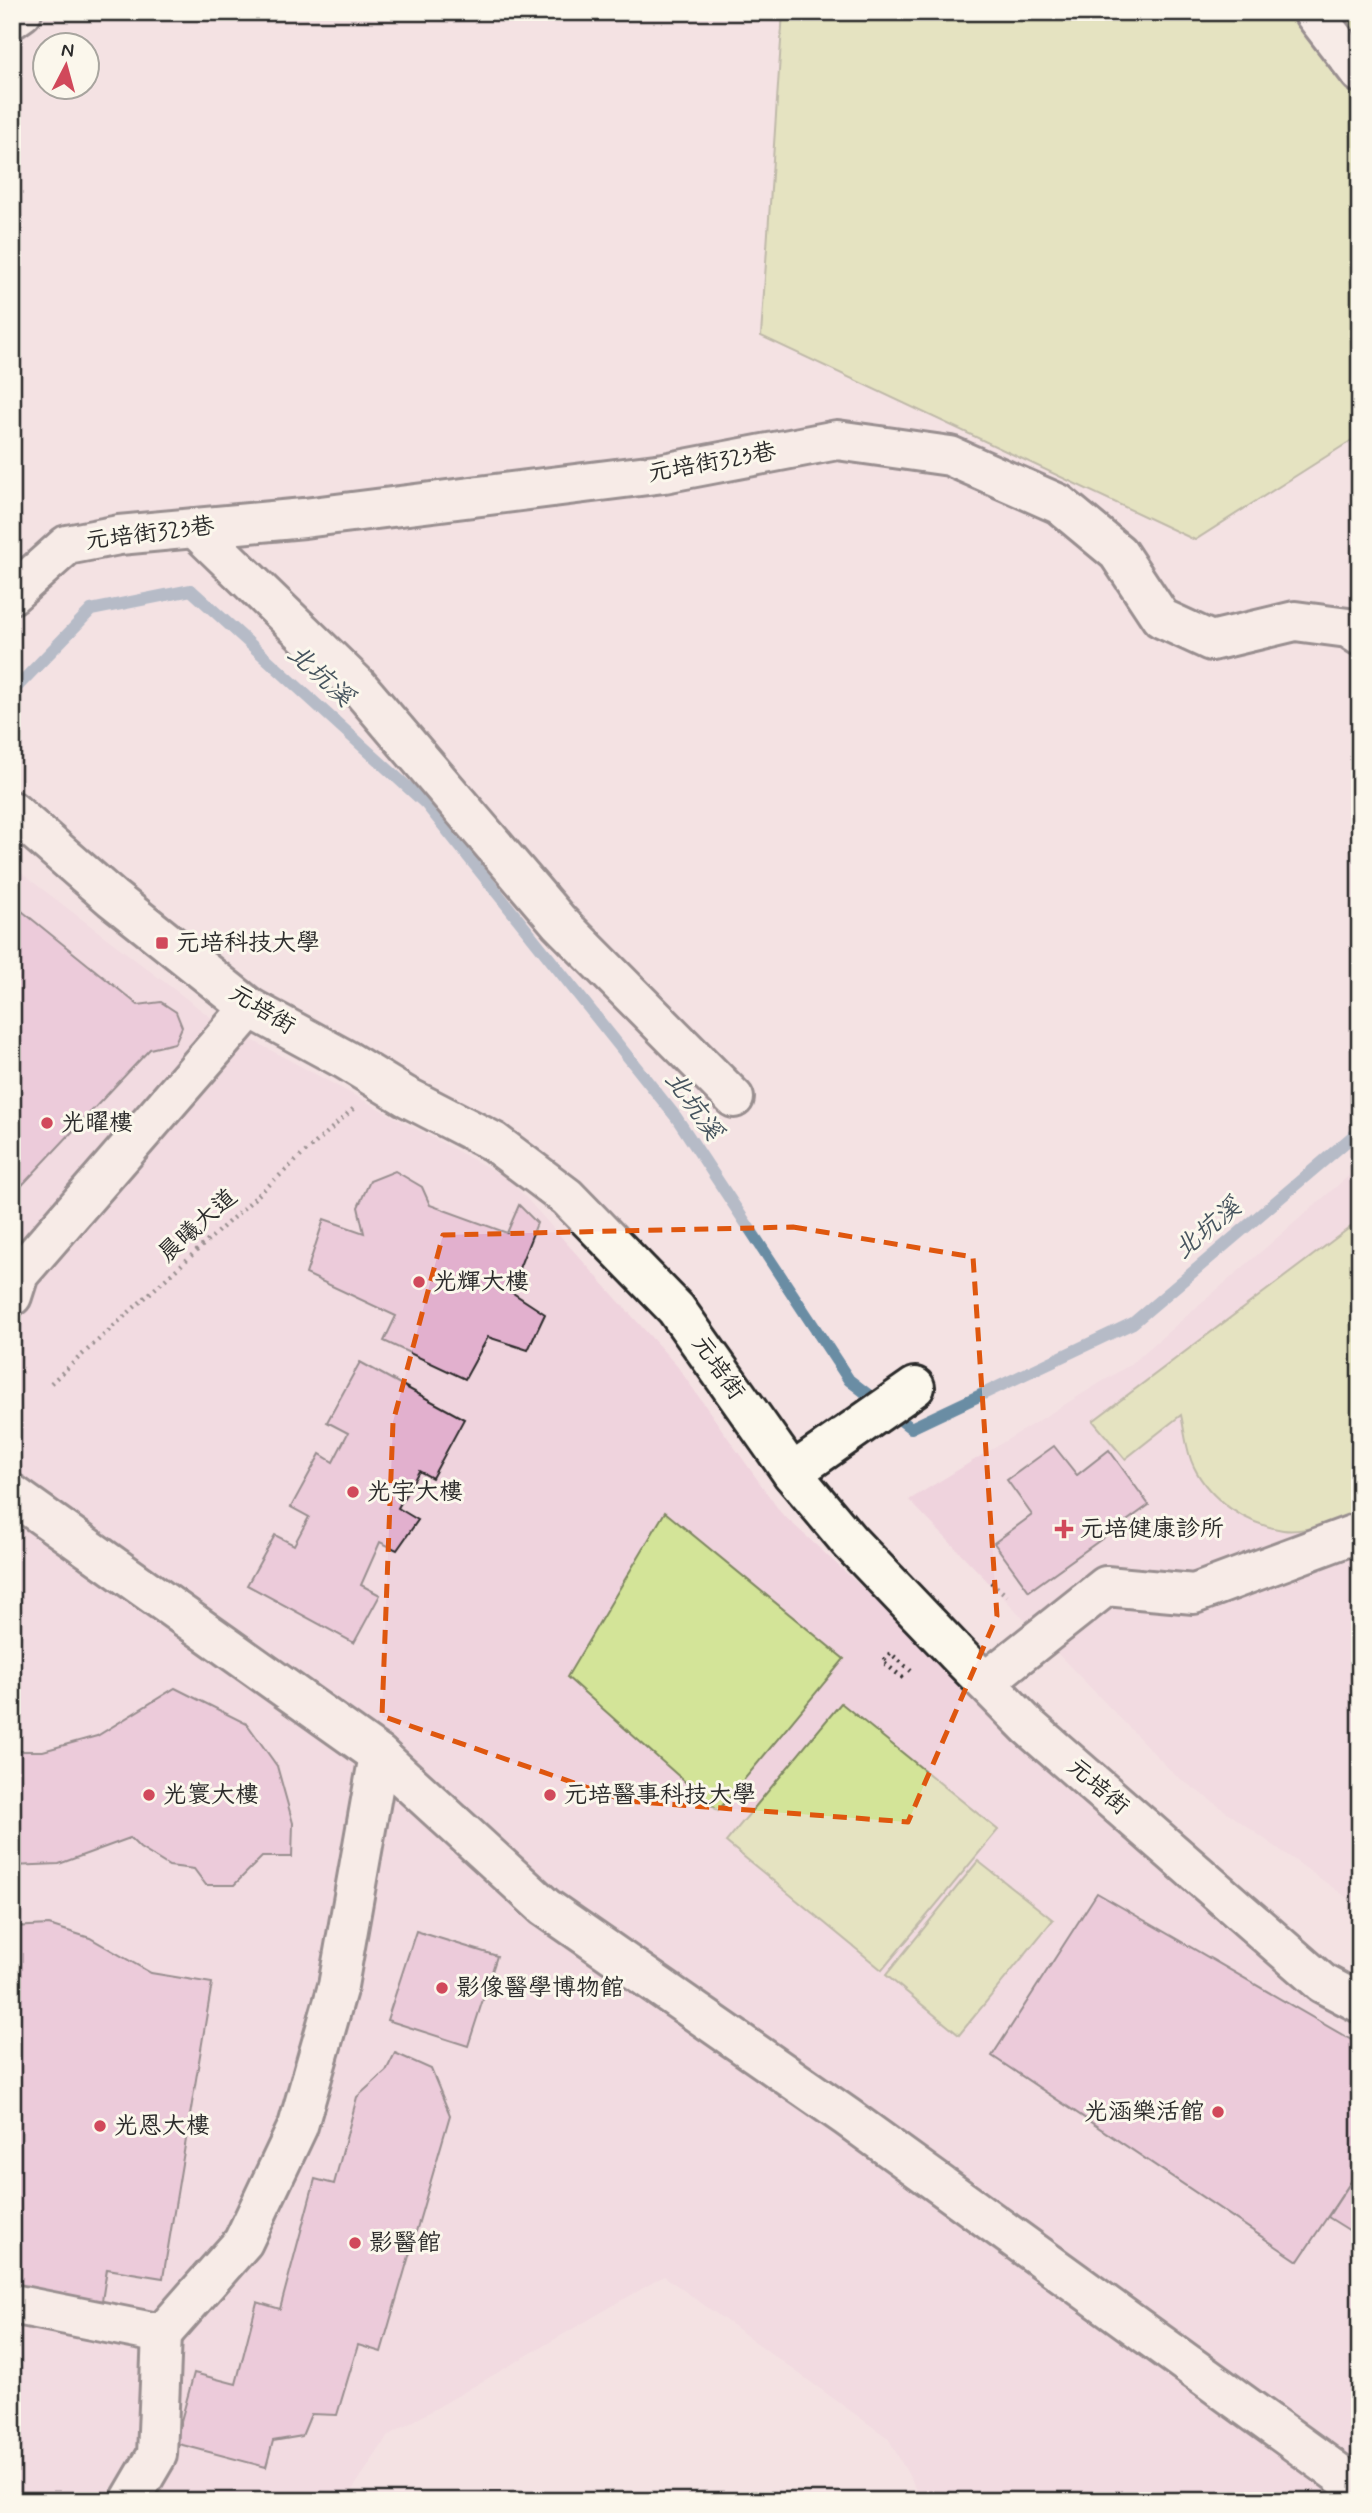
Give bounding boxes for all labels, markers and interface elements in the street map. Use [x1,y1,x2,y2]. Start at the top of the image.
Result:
north arrow [32,32,102,102]
text: N [60,37,75,64]
street label: 元培街323巷 [646,437,778,489]
street label: 元培街323巷 [84,511,216,557]
water label: 北坑溪 [280,637,362,716]
place label: 元培科技大學 [176,928,320,959]
marker: 元培科技大學 [154,935,170,951]
street label: 元培街 [223,978,301,1042]
water label: 北坑溪 [656,1064,731,1149]
place label: 光曜樓 [61,1108,133,1139]
marker: 光曜樓 [39,1115,55,1131]
street label: 晨曦大道 [152,1182,244,1270]
water label: 北坑溪 [1167,1190,1250,1267]
place label: 光輝大樓 [433,1267,529,1298]
marker: 光輝大樓 [411,1274,427,1290]
street label: 元培街 [685,1330,751,1406]
place label: 光宇大樓 [367,1477,463,1508]
marker: 光宇大樓 [345,1484,361,1500]
place label: 元培健康診所 [1080,1514,1224,1545]
marker: 元培健康診所 [1054,1519,1074,1539]
street label: 元培街 [1061,1752,1135,1822]
place label: 光寰大樓 [163,1780,259,1811]
place label: 元培醫事科技大學 [564,1780,756,1811]
marker: 光寰大樓 [141,1787,157,1803]
marker: 元培醫事科技大學 [542,1787,558,1803]
place label: 影像醫學博物館 [456,1973,624,2004]
marker: 影像醫學博物館 [434,1980,450,1996]
place label: 光涵樂活館 [1084,2097,1204,2128]
marker: 光涵樂活館 [1210,2104,1226,2120]
place label: 光恩大樓 [114,2111,210,2142]
marker: 光恩大樓 [92,2118,108,2134]
place label: 影醫館 [369,2228,441,2259]
marker: 影醫館 [347,2235,363,2251]

